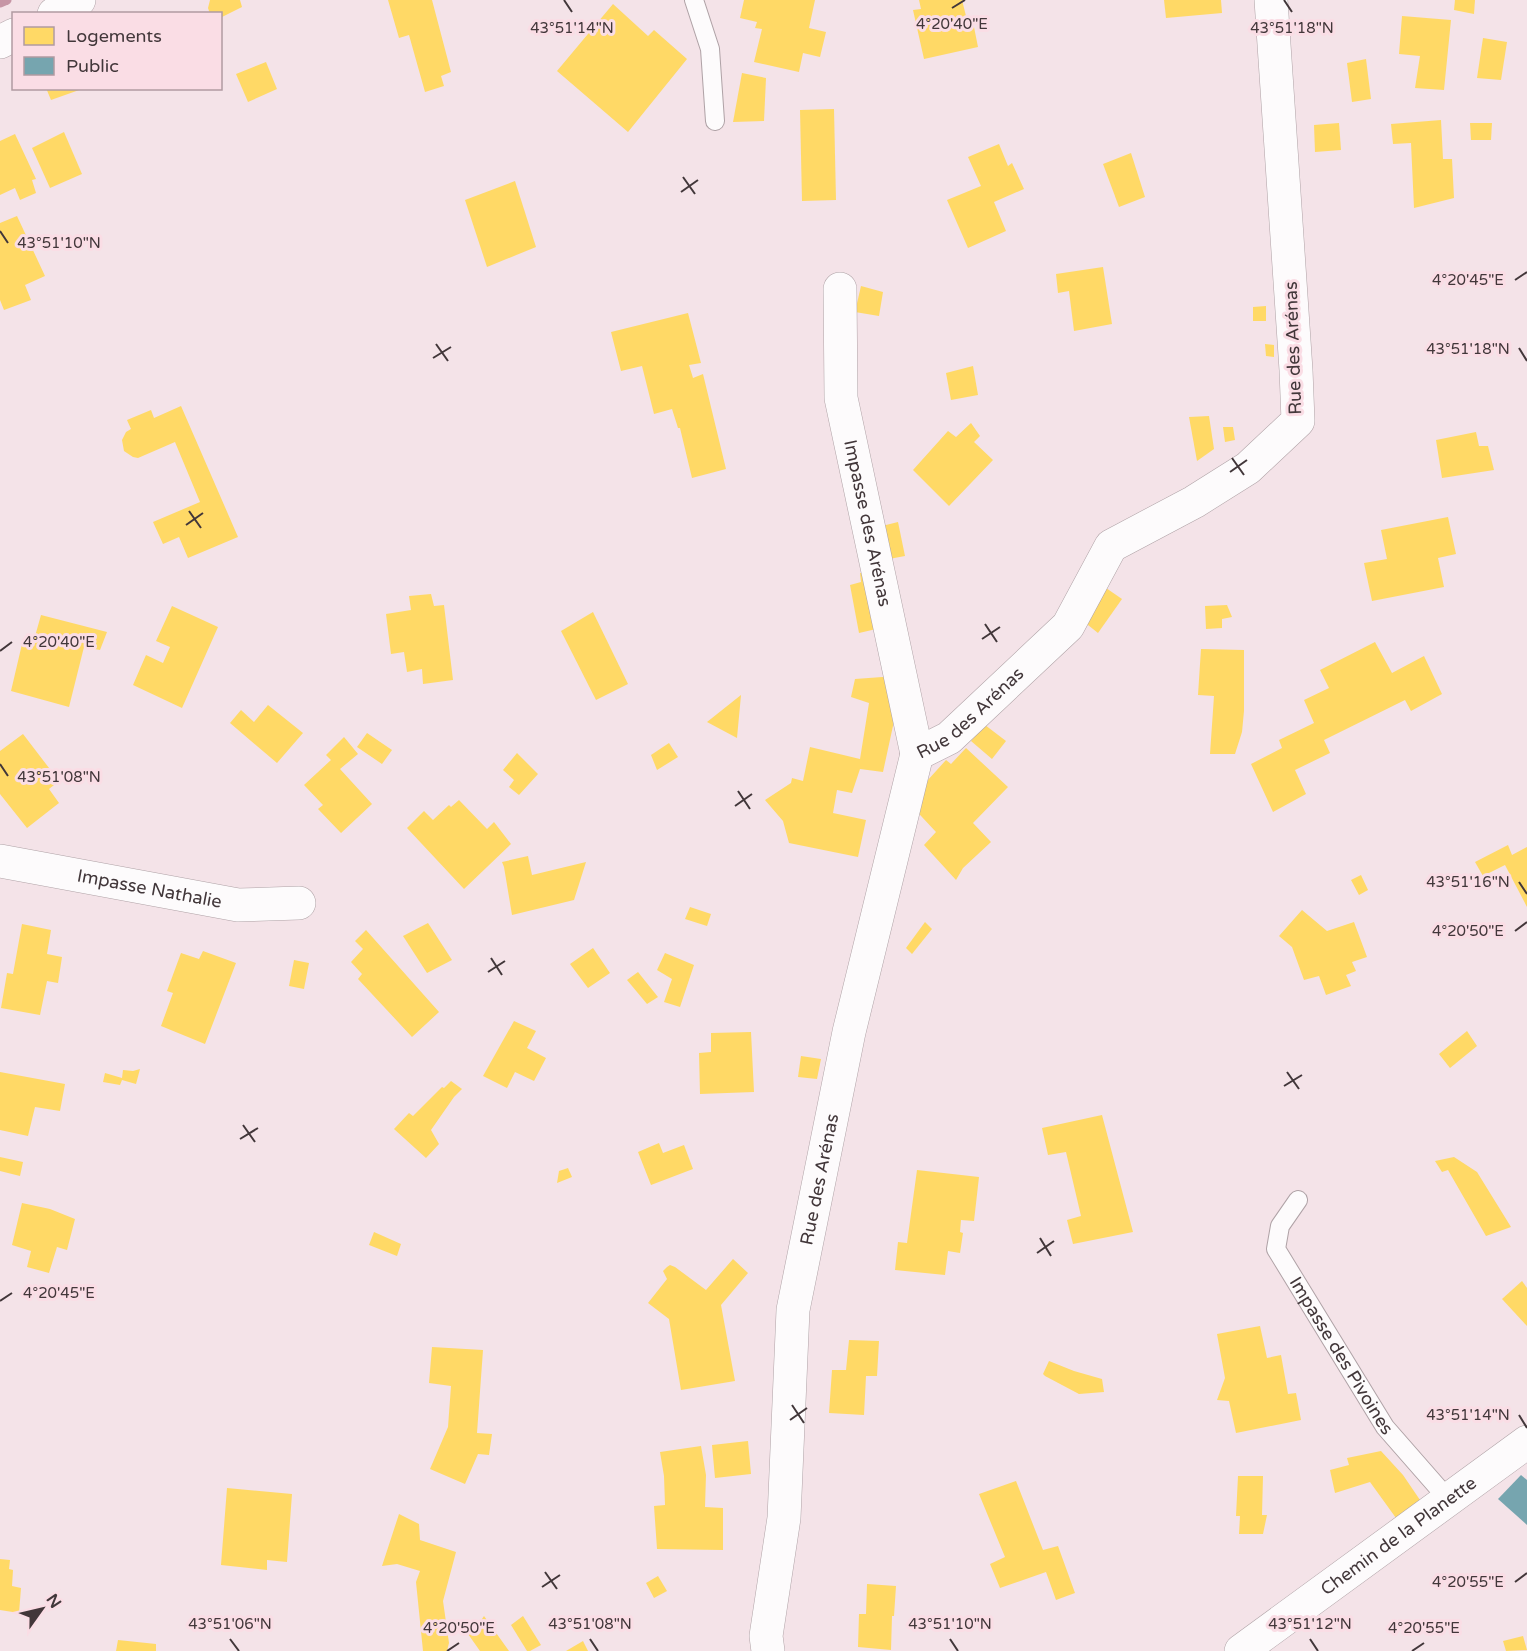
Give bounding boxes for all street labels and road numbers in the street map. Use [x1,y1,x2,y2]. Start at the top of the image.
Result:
street label: Rue des Arénas [1280,281,1306,415]
street label: Impasse des Arénas [839,438,896,609]
street label: Rue des Arénas [913,662,1028,763]
street label: Impasse Nathalie [75,864,224,913]
street label: Rue des Arénas [795,1112,843,1247]
street label: Impasse des Pivoines [1285,1273,1398,1439]
street label: Chemin de la Planette [1316,1472,1481,1600]

